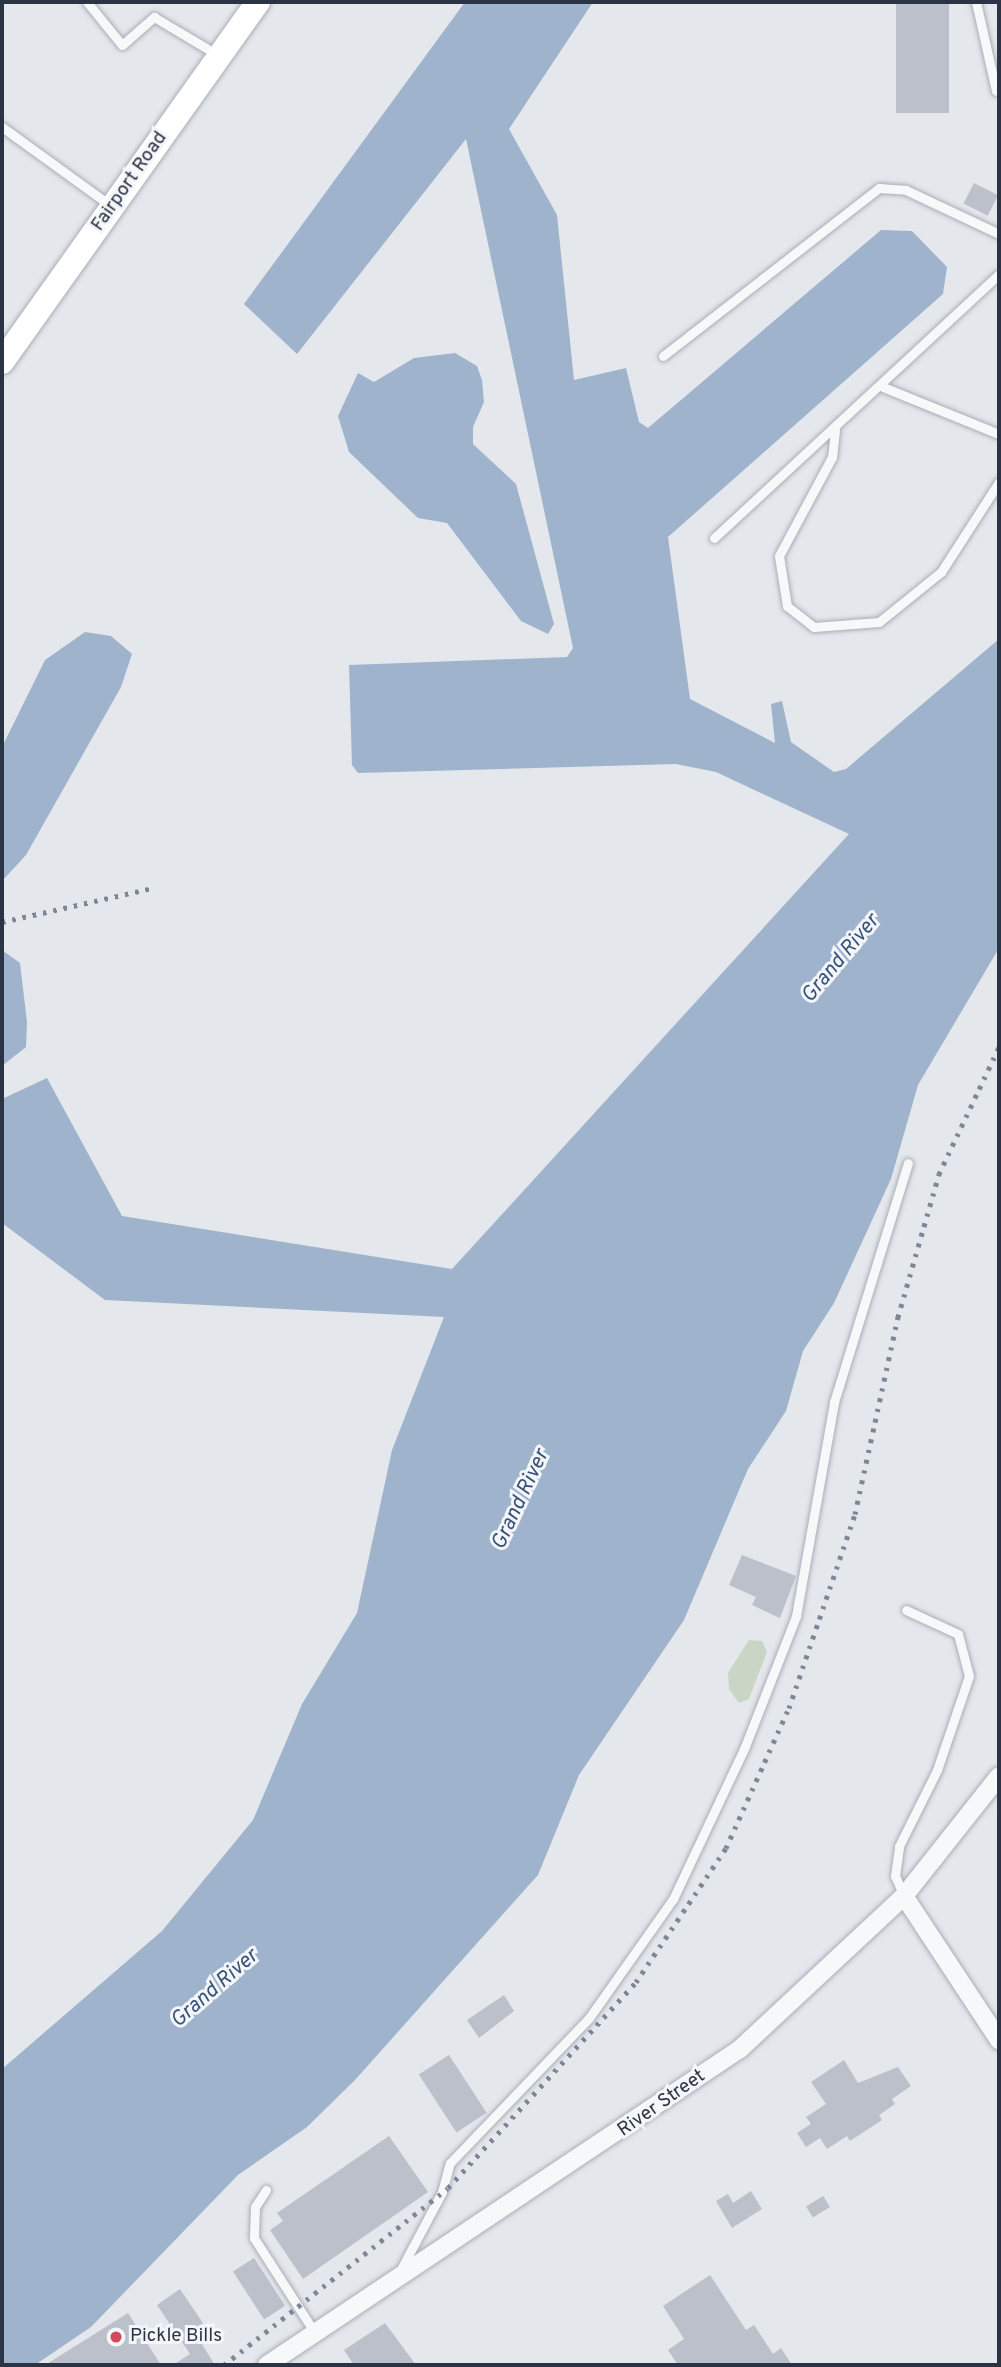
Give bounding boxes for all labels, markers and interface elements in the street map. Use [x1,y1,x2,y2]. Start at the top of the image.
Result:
street label: Fairport Road [87,128,173,236]
water label: Grand River [797,910,885,1008]
water label: Grand River [487,1446,555,1554]
water label: Grand River [166,1944,264,2034]
street label: River Street [614,2066,710,2142]
place label: Pickle Bills [130,2326,222,2348]
marker: Pickle Bills [108,2329,124,2345]

